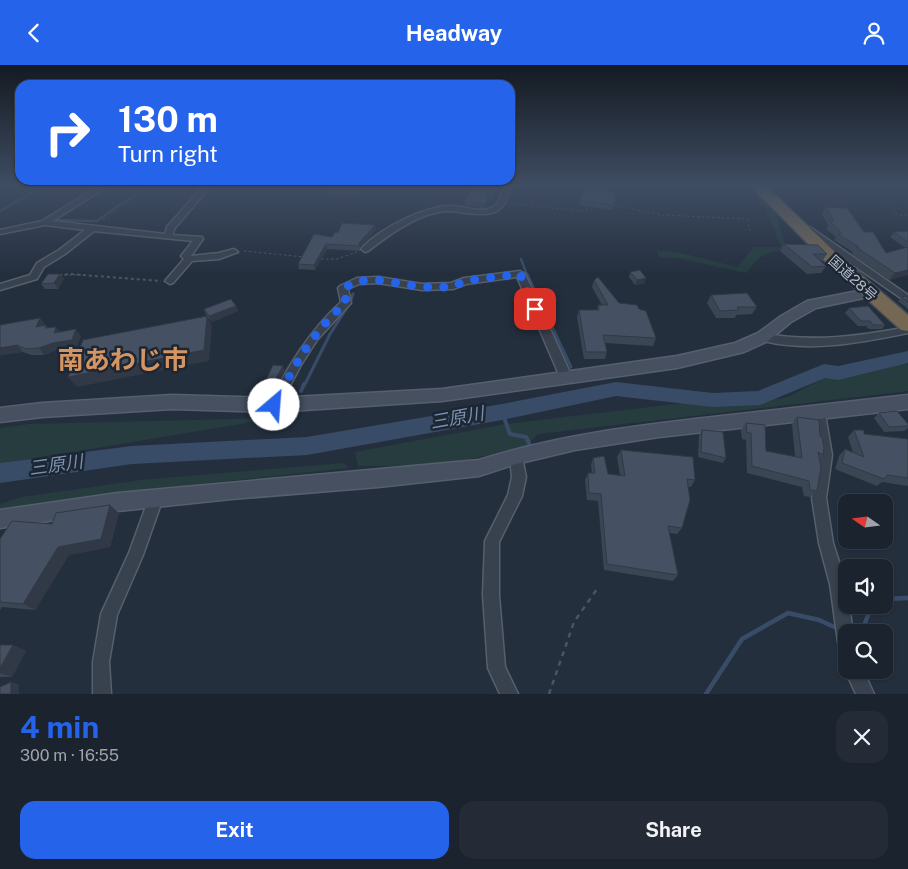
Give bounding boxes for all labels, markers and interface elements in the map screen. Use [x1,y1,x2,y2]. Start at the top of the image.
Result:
icon: back [20,19,48,47]
icon: person [860,19,888,47]
text: Headway [406,20,502,46]
text: 130 m [118,99,218,140]
icon: right [35,100,100,165]
text: Turn right [118,141,218,167]
street label: 国道28号 [826,252,880,304]
pin [514,288,556,330]
icon: arrive [521,295,549,323]
district label: 南あわじ市 [58,344,188,375]
position arrow [247,378,299,430]
water label: 三原川 [429,402,487,433]
water label: 三原川 [28,450,86,479]
north arrow [838,494,892,549]
map controls [838,494,893,679]
button: sound [838,559,893,614]
button: search [838,624,893,679]
text: 4 min [20,709,99,745]
button: close [836,711,888,763]
text: 300 m · 16:55 [20,746,119,765]
button: Exit [20,801,449,859]
button: Share [459,801,888,859]

